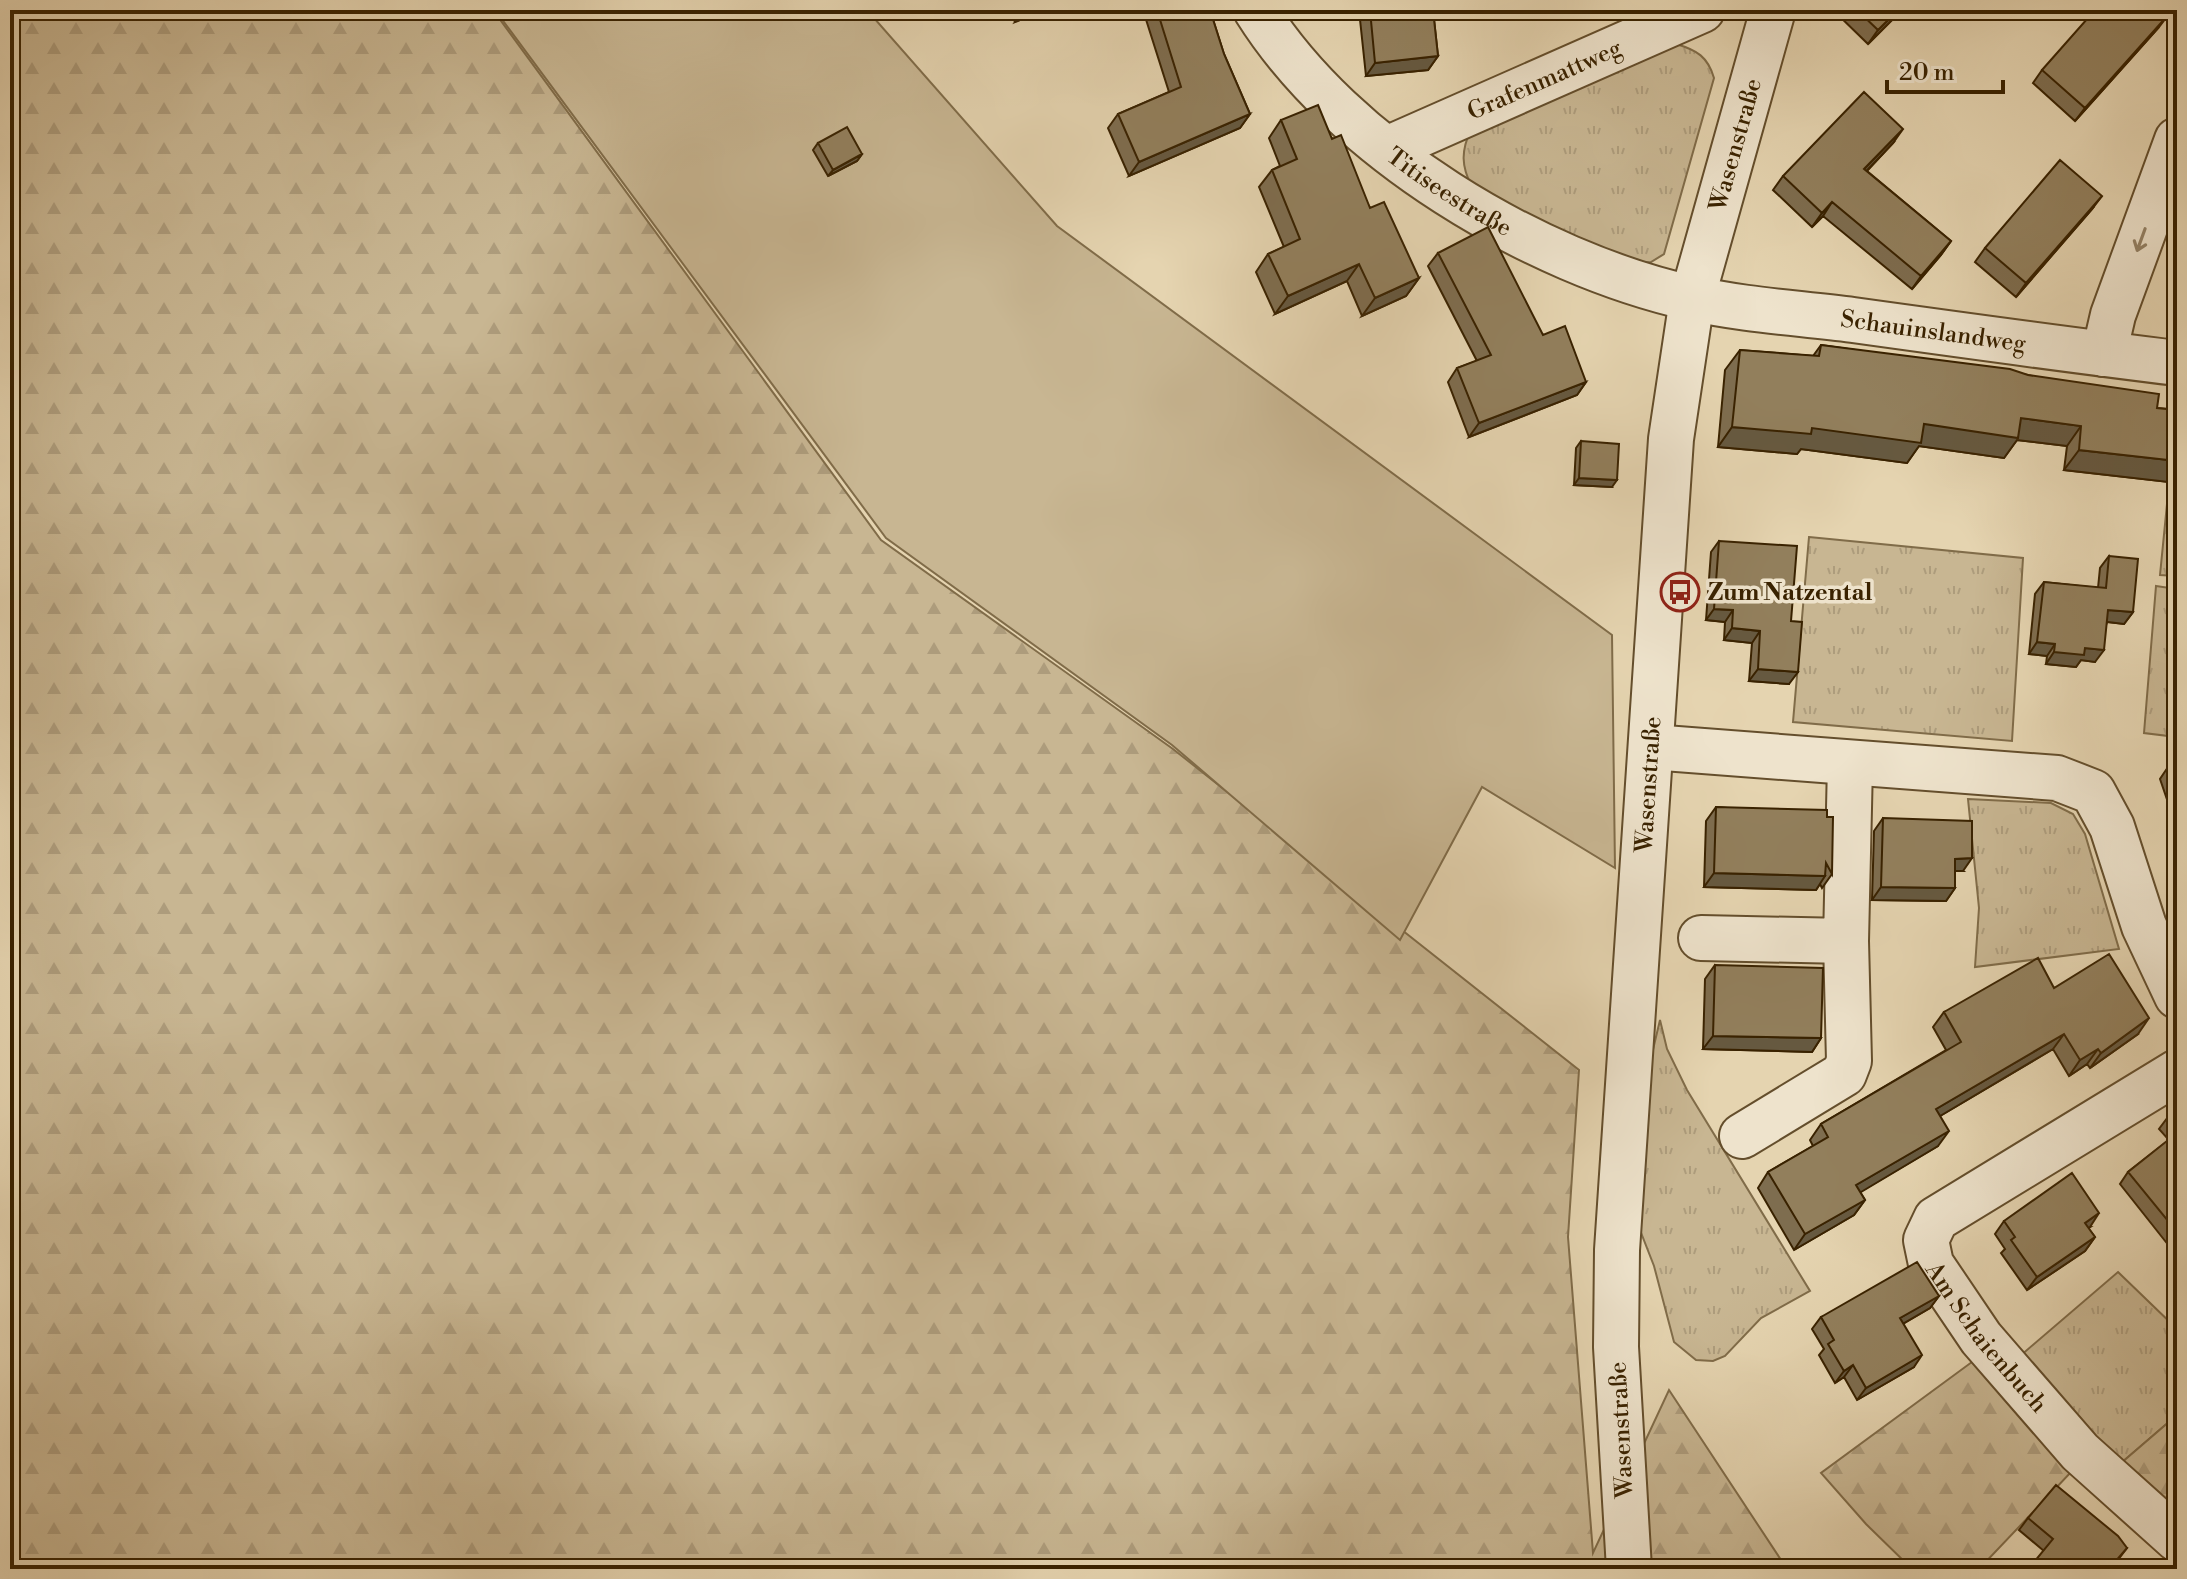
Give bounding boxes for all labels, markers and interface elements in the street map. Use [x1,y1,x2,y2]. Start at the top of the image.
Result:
street label: Grafenmattweg [1463,33,1627,128]
scale bar [1887,44,2003,94]
text: 20 m [1899,58,1955,88]
street label: Wasenstraße [1703,75,1769,216]
street label: Titiseestraße [1380,141,1517,244]
one-way arrow [2132,227,2147,252]
street label: Schauinslandweg [1839,305,2028,360]
bus stop icon: Zum Natzental [1659,571,1701,613]
place label: Zum Natzental [1708,578,1873,608]
street label: Wasenstraße [1629,715,1669,855]
street label: Am Schaienbuch [1918,1256,2053,1419]
street label: Wasenstraße [1603,1361,1641,1500]

